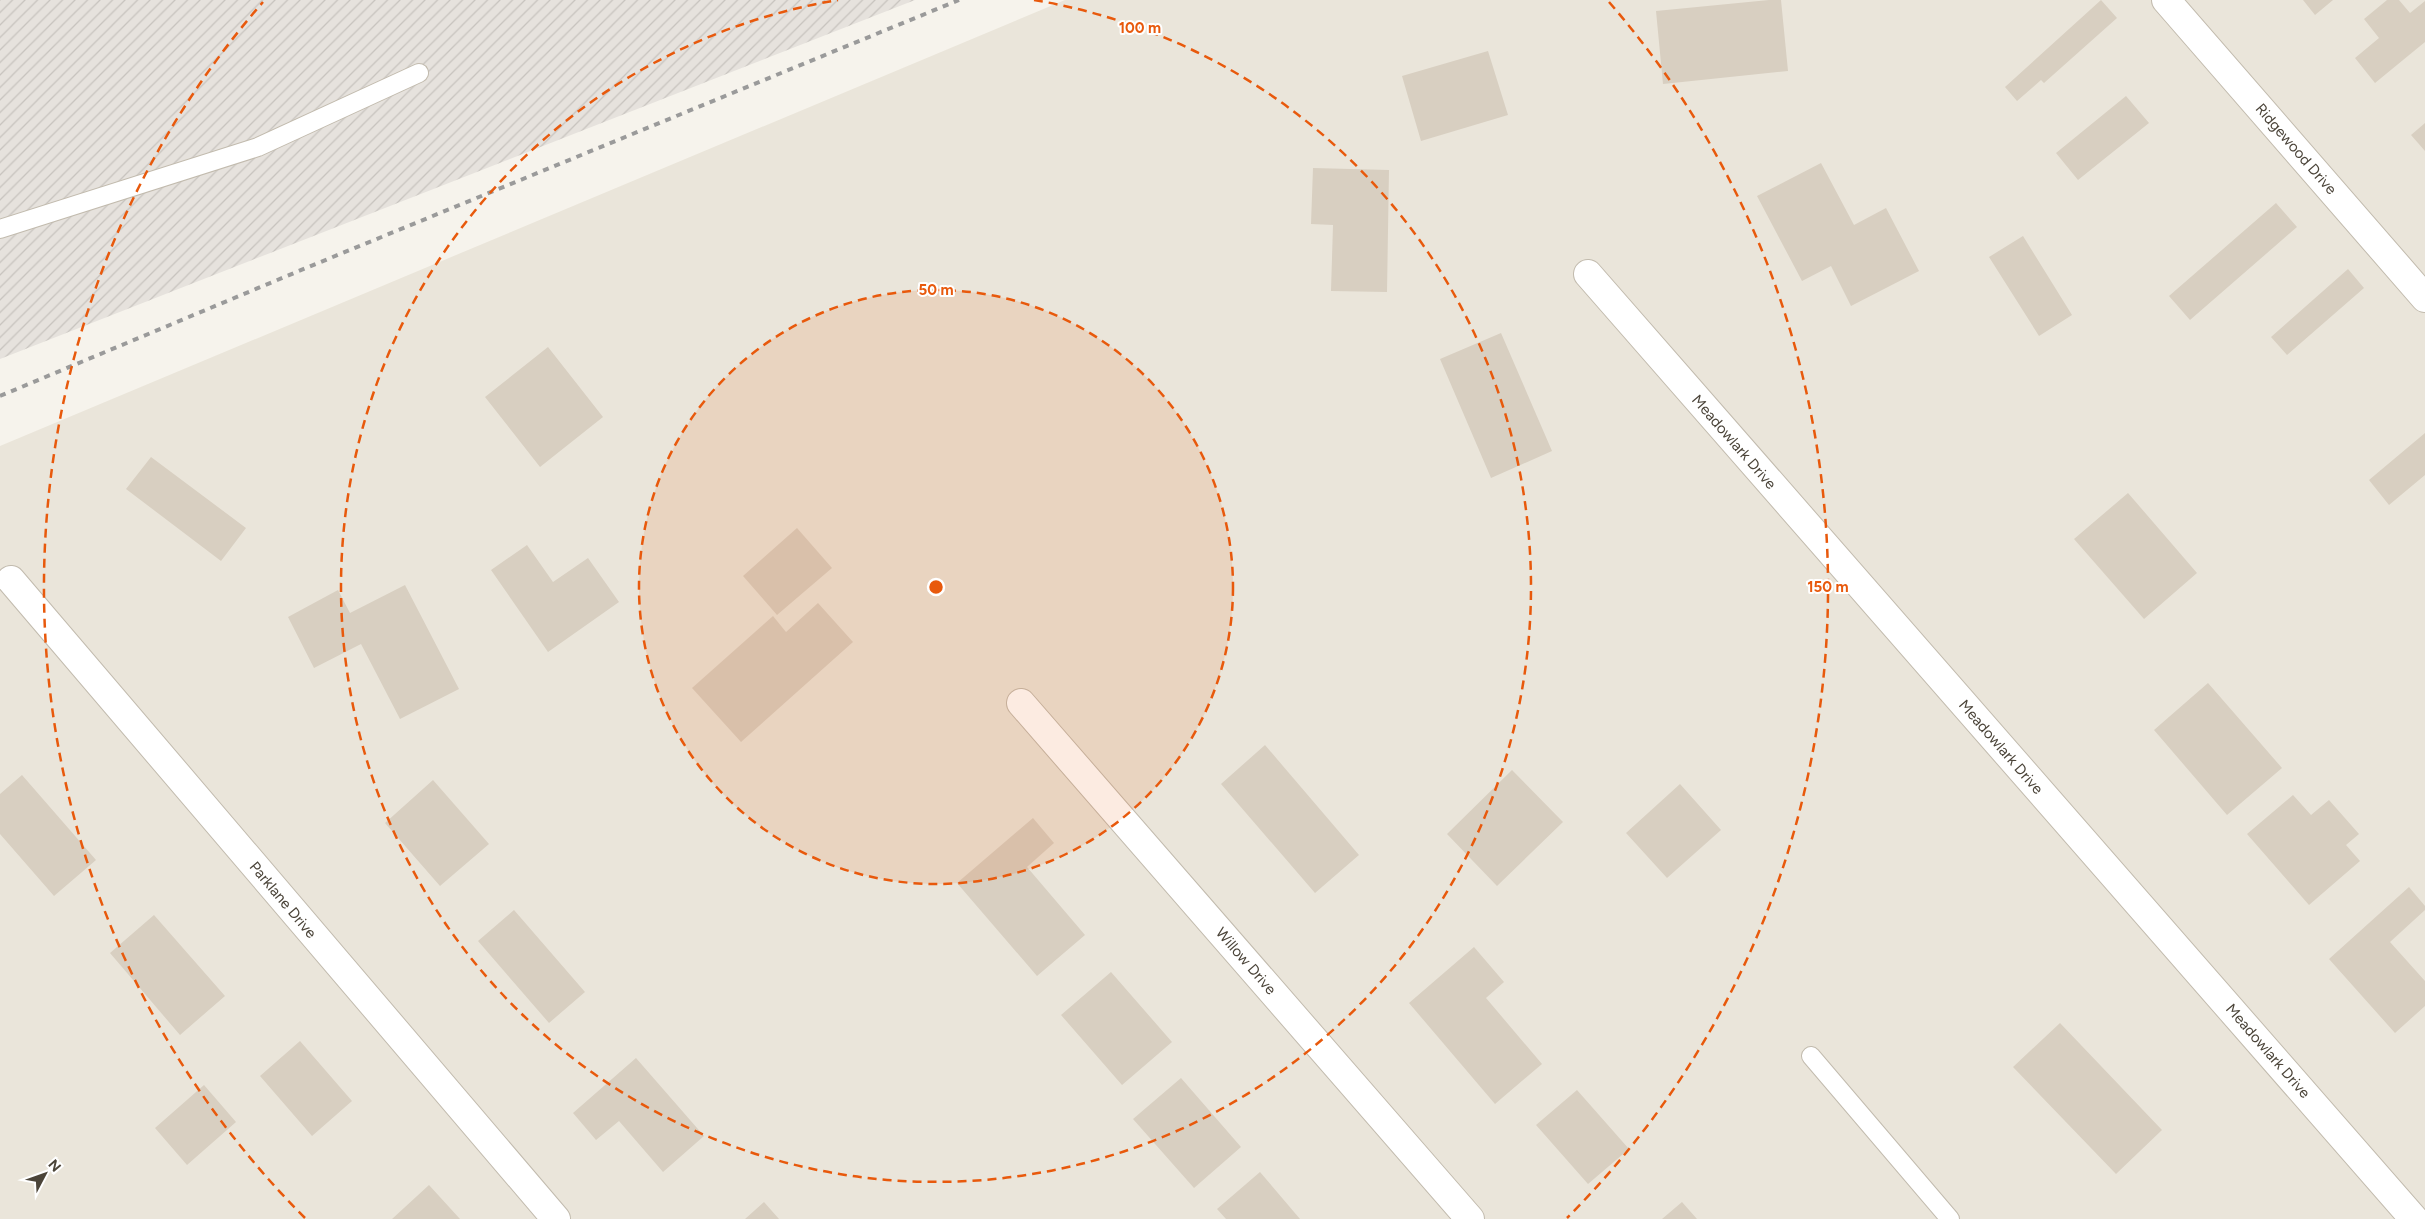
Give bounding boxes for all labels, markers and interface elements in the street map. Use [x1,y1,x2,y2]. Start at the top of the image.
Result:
text: 100 m [1119,19,1161,37]
street label: Ridgewood Drive [2252,100,2340,198]
text: 50 m [918,281,954,299]
street label: Meadowlark Drive [1688,391,1780,493]
centre of rings [927,578,945,596]
text: 150 m [1807,578,1849,596]
street label: Meadowlark Drive [1955,696,2047,798]
street label: Parklane Drive [246,858,320,942]
street label: Willow Drive [1212,924,1280,998]
street label: Meadowlark Drive [2222,1000,2314,1102]
north arrow [20,1149,70,1199]
text: N [44,1156,64,1175]

